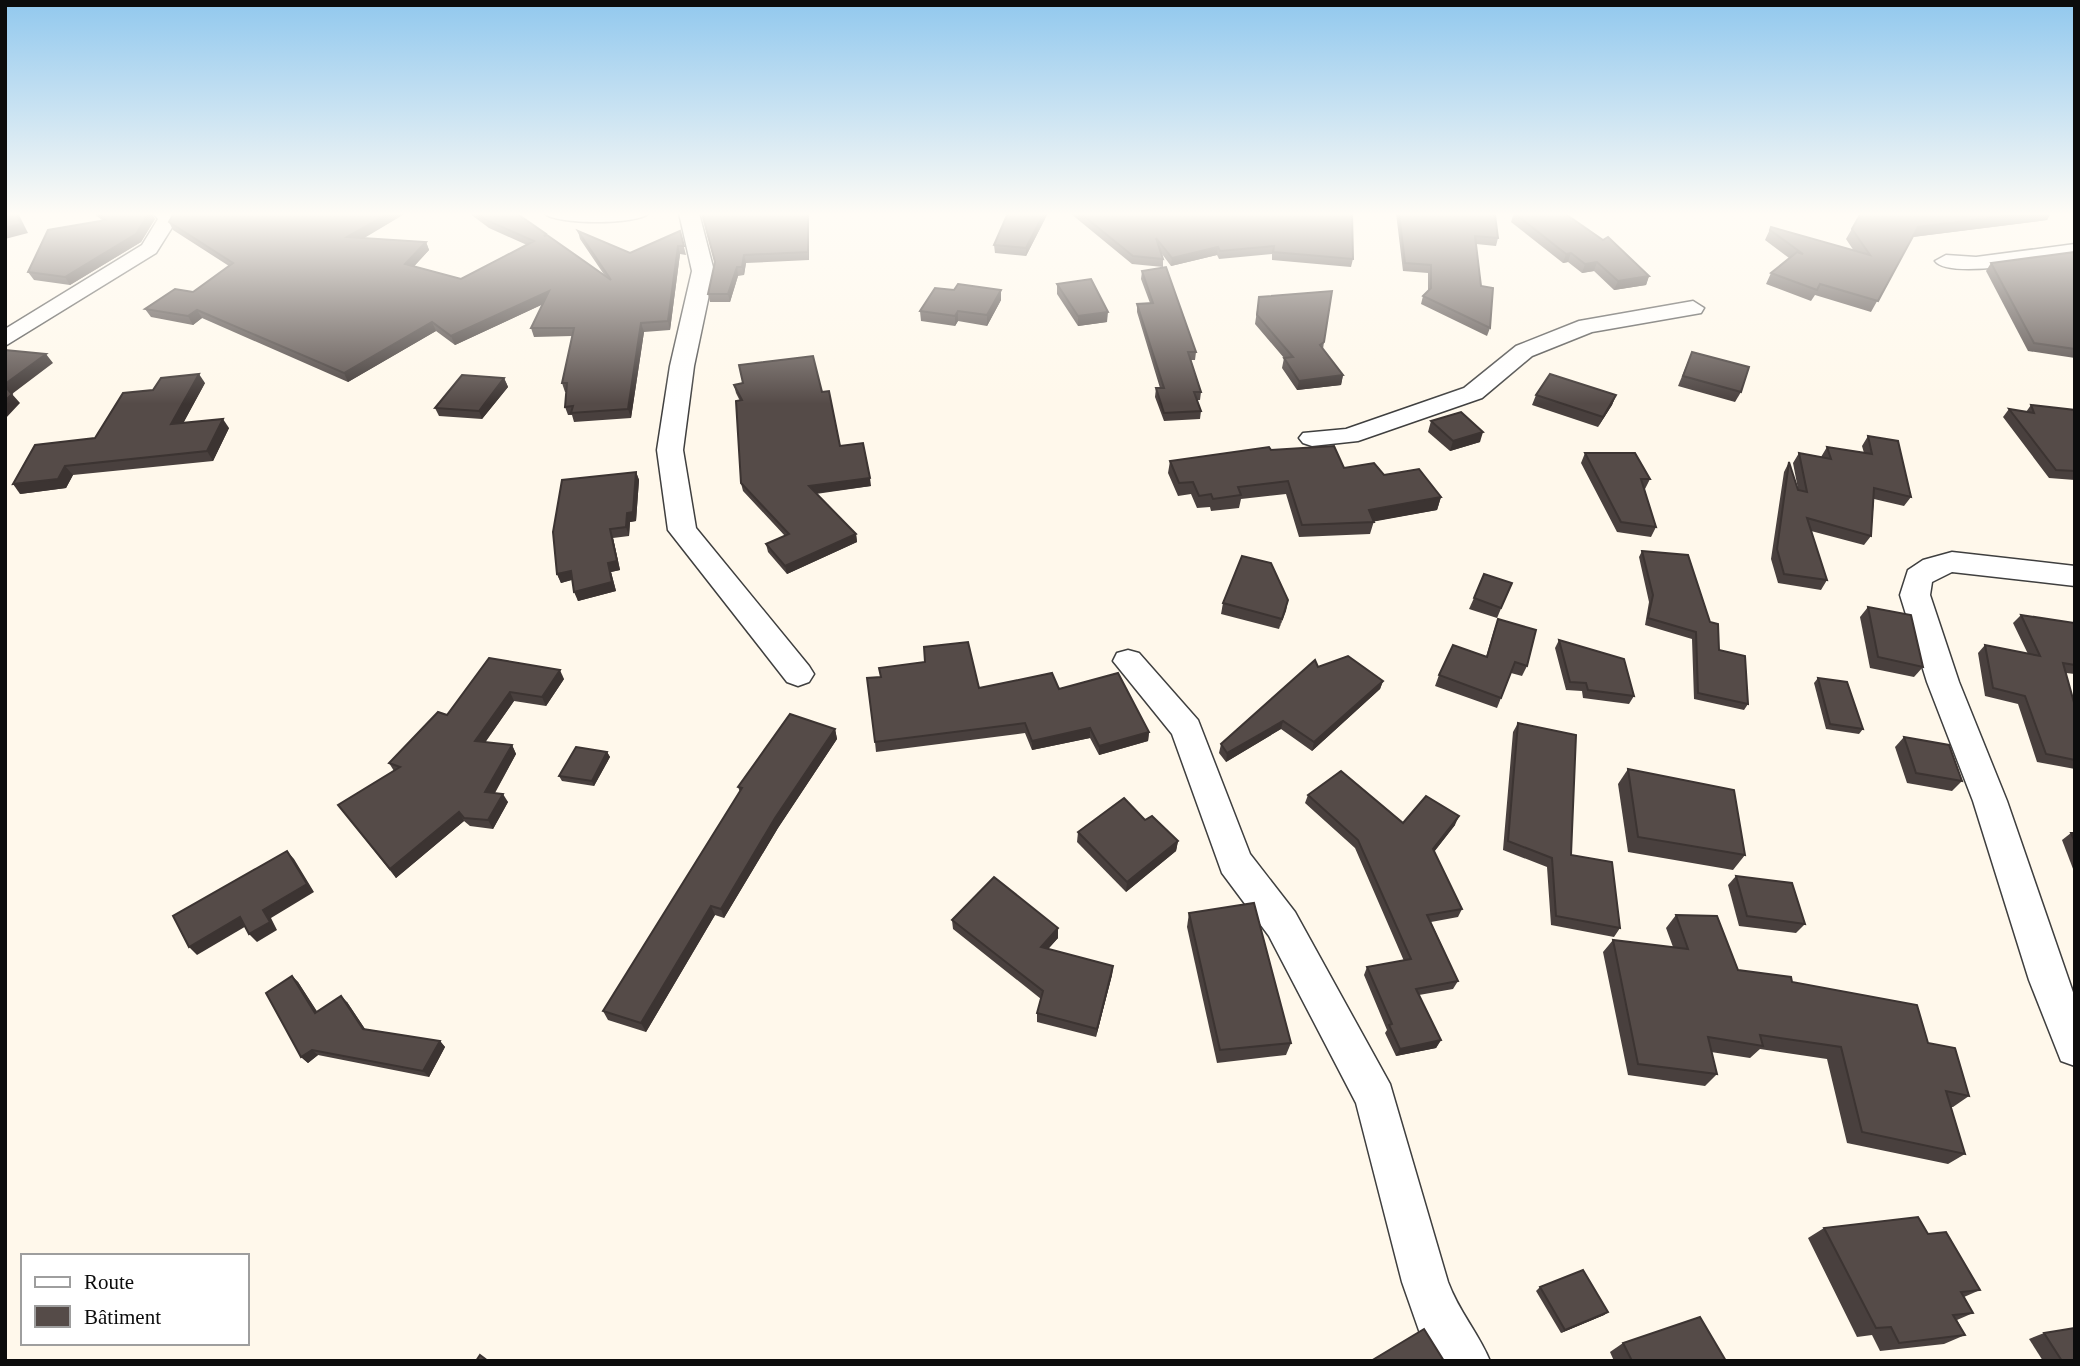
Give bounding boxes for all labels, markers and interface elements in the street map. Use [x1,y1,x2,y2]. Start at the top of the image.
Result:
legend [21,1254,248,1345]
text: Route [84,1270,134,1294]
text: Bâtiment [84,1305,161,1329]

